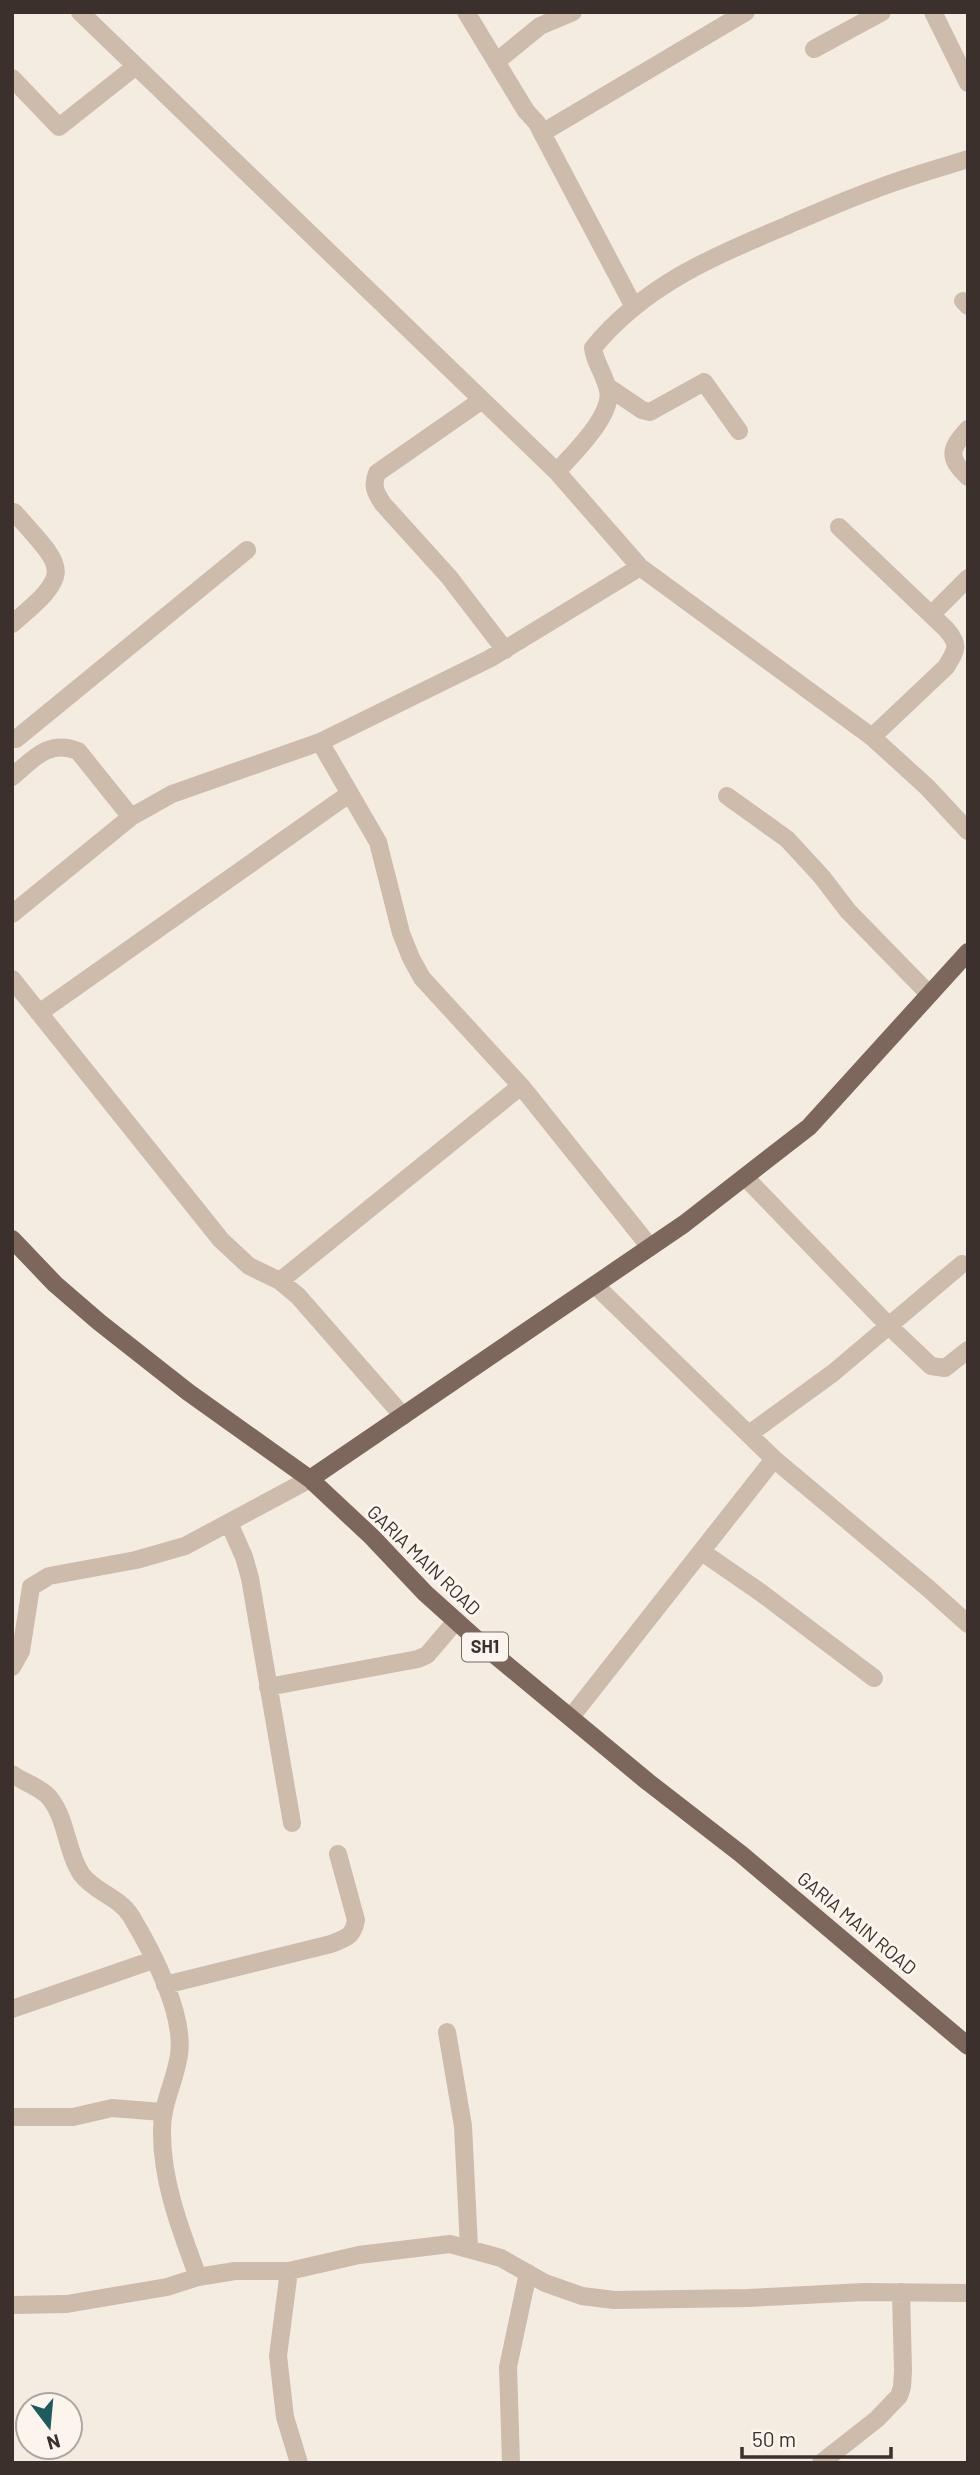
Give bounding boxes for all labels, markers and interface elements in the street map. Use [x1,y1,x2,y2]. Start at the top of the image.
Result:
street label: GARIA MAIN ROAD [363,1500,486,1619]
road number: SH1 [462,1632,508,1662]
street label: GARIA MAIN ROAD [793,1866,922,1979]
north arrow [14,2391,84,2461]
scale bar [742,2416,891,2460]
text: 50 m [752,2426,796,2451]
text: N [45,2430,63,2456]

